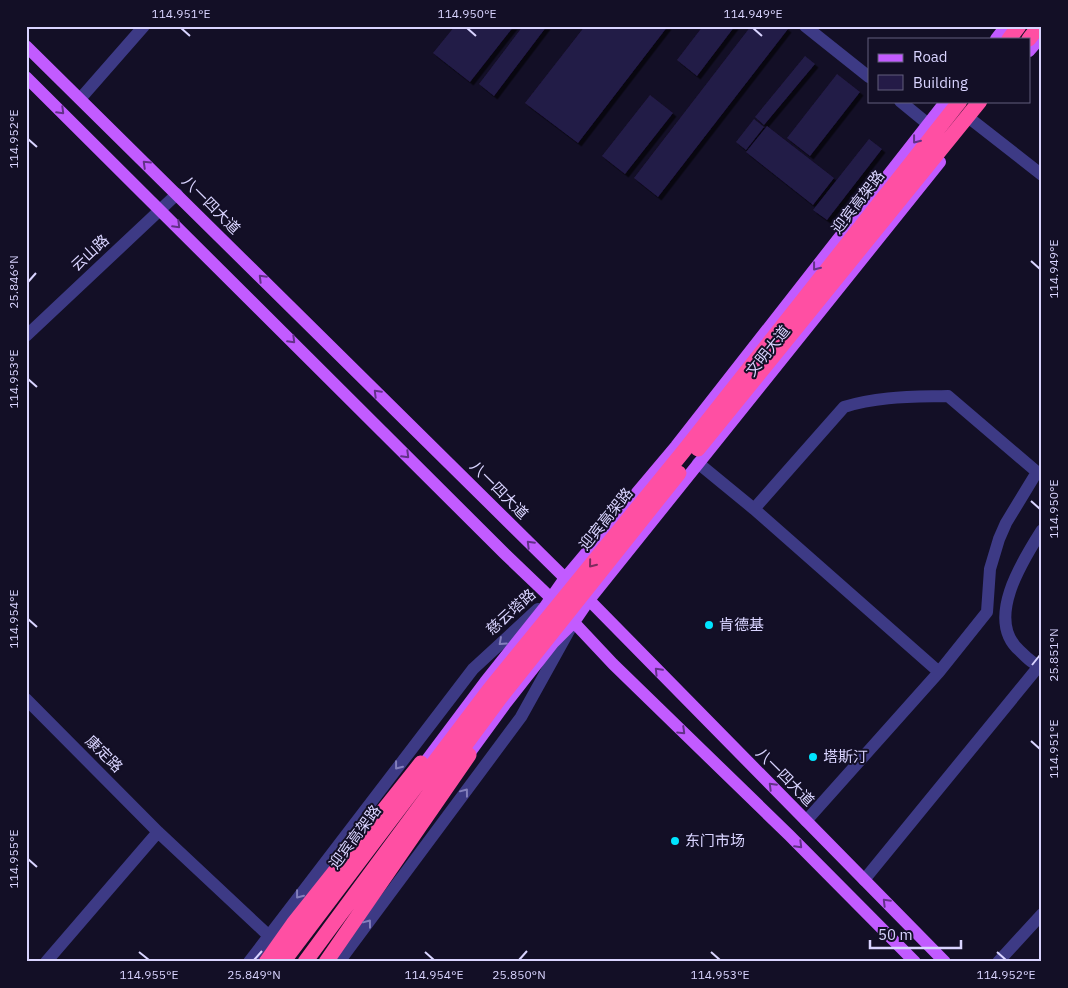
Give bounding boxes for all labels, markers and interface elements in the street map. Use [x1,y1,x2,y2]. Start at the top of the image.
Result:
text: 114.951°E [151,6,211,21]
text: 114.950°E [437,6,497,21]
text: 114.949°E [723,6,783,21]
legend [868,38,1030,102]
text: Road [913,47,948,66]
text: Building [913,73,968,92]
one-way arrow [55,105,64,114]
text: 114.952°E [6,109,21,169]
one-way arrow [913,134,922,143]
one-way arrow [143,161,152,170]
street label: 迎宾高架路 [827,166,888,237]
street label: 八一四大道 [178,171,245,238]
one-way arrow [171,219,180,228]
street label: 云山路 [67,230,113,275]
text: 114.949°E [1046,239,1061,299]
text: 25.846°N [6,255,21,309]
one-way arrow [813,262,822,271]
one-way arrow [259,275,268,284]
street label: 文明大道 [741,321,794,380]
one-way arrow [286,334,295,343]
text: 114.953°E [6,349,21,409]
one-way arrow [374,389,383,398]
one-way arrow [401,449,410,458]
street label: 八一四大道 [466,456,533,523]
text: 114.950°E [1046,479,1061,539]
street label: 迎宾高架路 [575,484,637,554]
one-way arrow [527,541,536,550]
one-way arrow [589,558,598,567]
street label: 慈云塔路 [482,584,539,639]
text: 114.954°E [6,589,21,649]
place label: 肯德基 [719,615,764,634]
marker: 肯德基 [703,619,715,631]
text: 25.851°N [1046,628,1061,682]
one-way arrow [499,636,508,645]
one-way arrow [654,667,663,676]
text: 114.951°E [1046,719,1061,779]
one-way arrow [677,725,686,734]
street label: 康定路 [82,731,127,776]
street label: 八一四大道 [752,743,819,810]
place label: 塔斯汀 [823,747,868,766]
marker: 塔斯汀 [807,751,819,763]
one-way arrow [395,760,403,769]
one-way arrow [769,783,778,792]
one-way arrow [460,789,468,798]
street label: 迎宾高架路 [324,801,385,872]
text: 114.955°E [6,829,21,889]
place label: 东门市场 [685,831,745,850]
marker: 东门市场 [669,835,681,847]
one-way arrow [793,839,802,848]
one-way arrow [296,889,304,898]
one-way arrow [883,899,892,908]
scale bar [870,918,962,950]
one-way arrow [363,920,371,929]
text: 50 m [878,925,913,944]
text: 114.955°E [119,967,179,982]
text: 25.849°N [227,967,281,982]
text: 114.954°E [404,967,464,982]
text: 25.850°N [492,967,546,982]
text: 114.953°E [690,967,750,982]
text: 114.952°E [976,967,1036,982]

